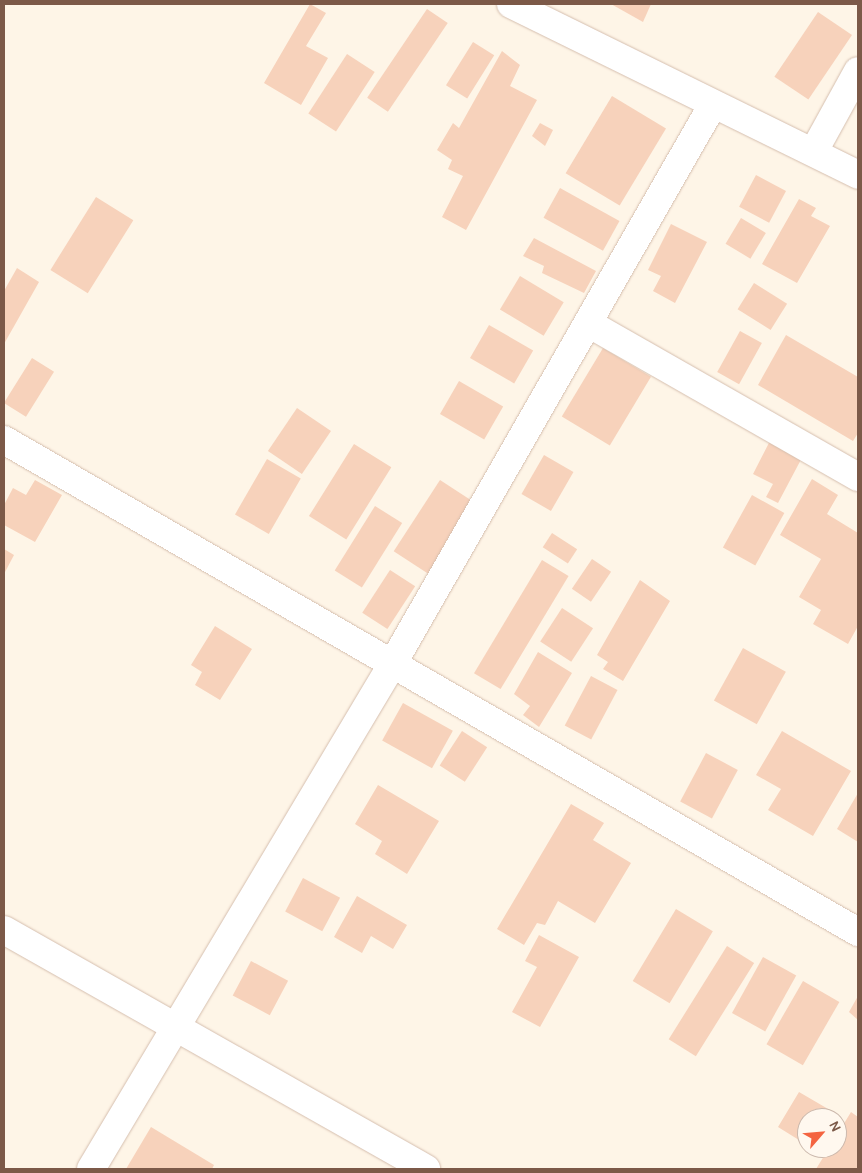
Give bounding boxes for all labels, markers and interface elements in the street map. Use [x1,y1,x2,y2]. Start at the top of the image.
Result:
north arrow [797,1108,847,1158]
text: N [825,1118,845,1135]

